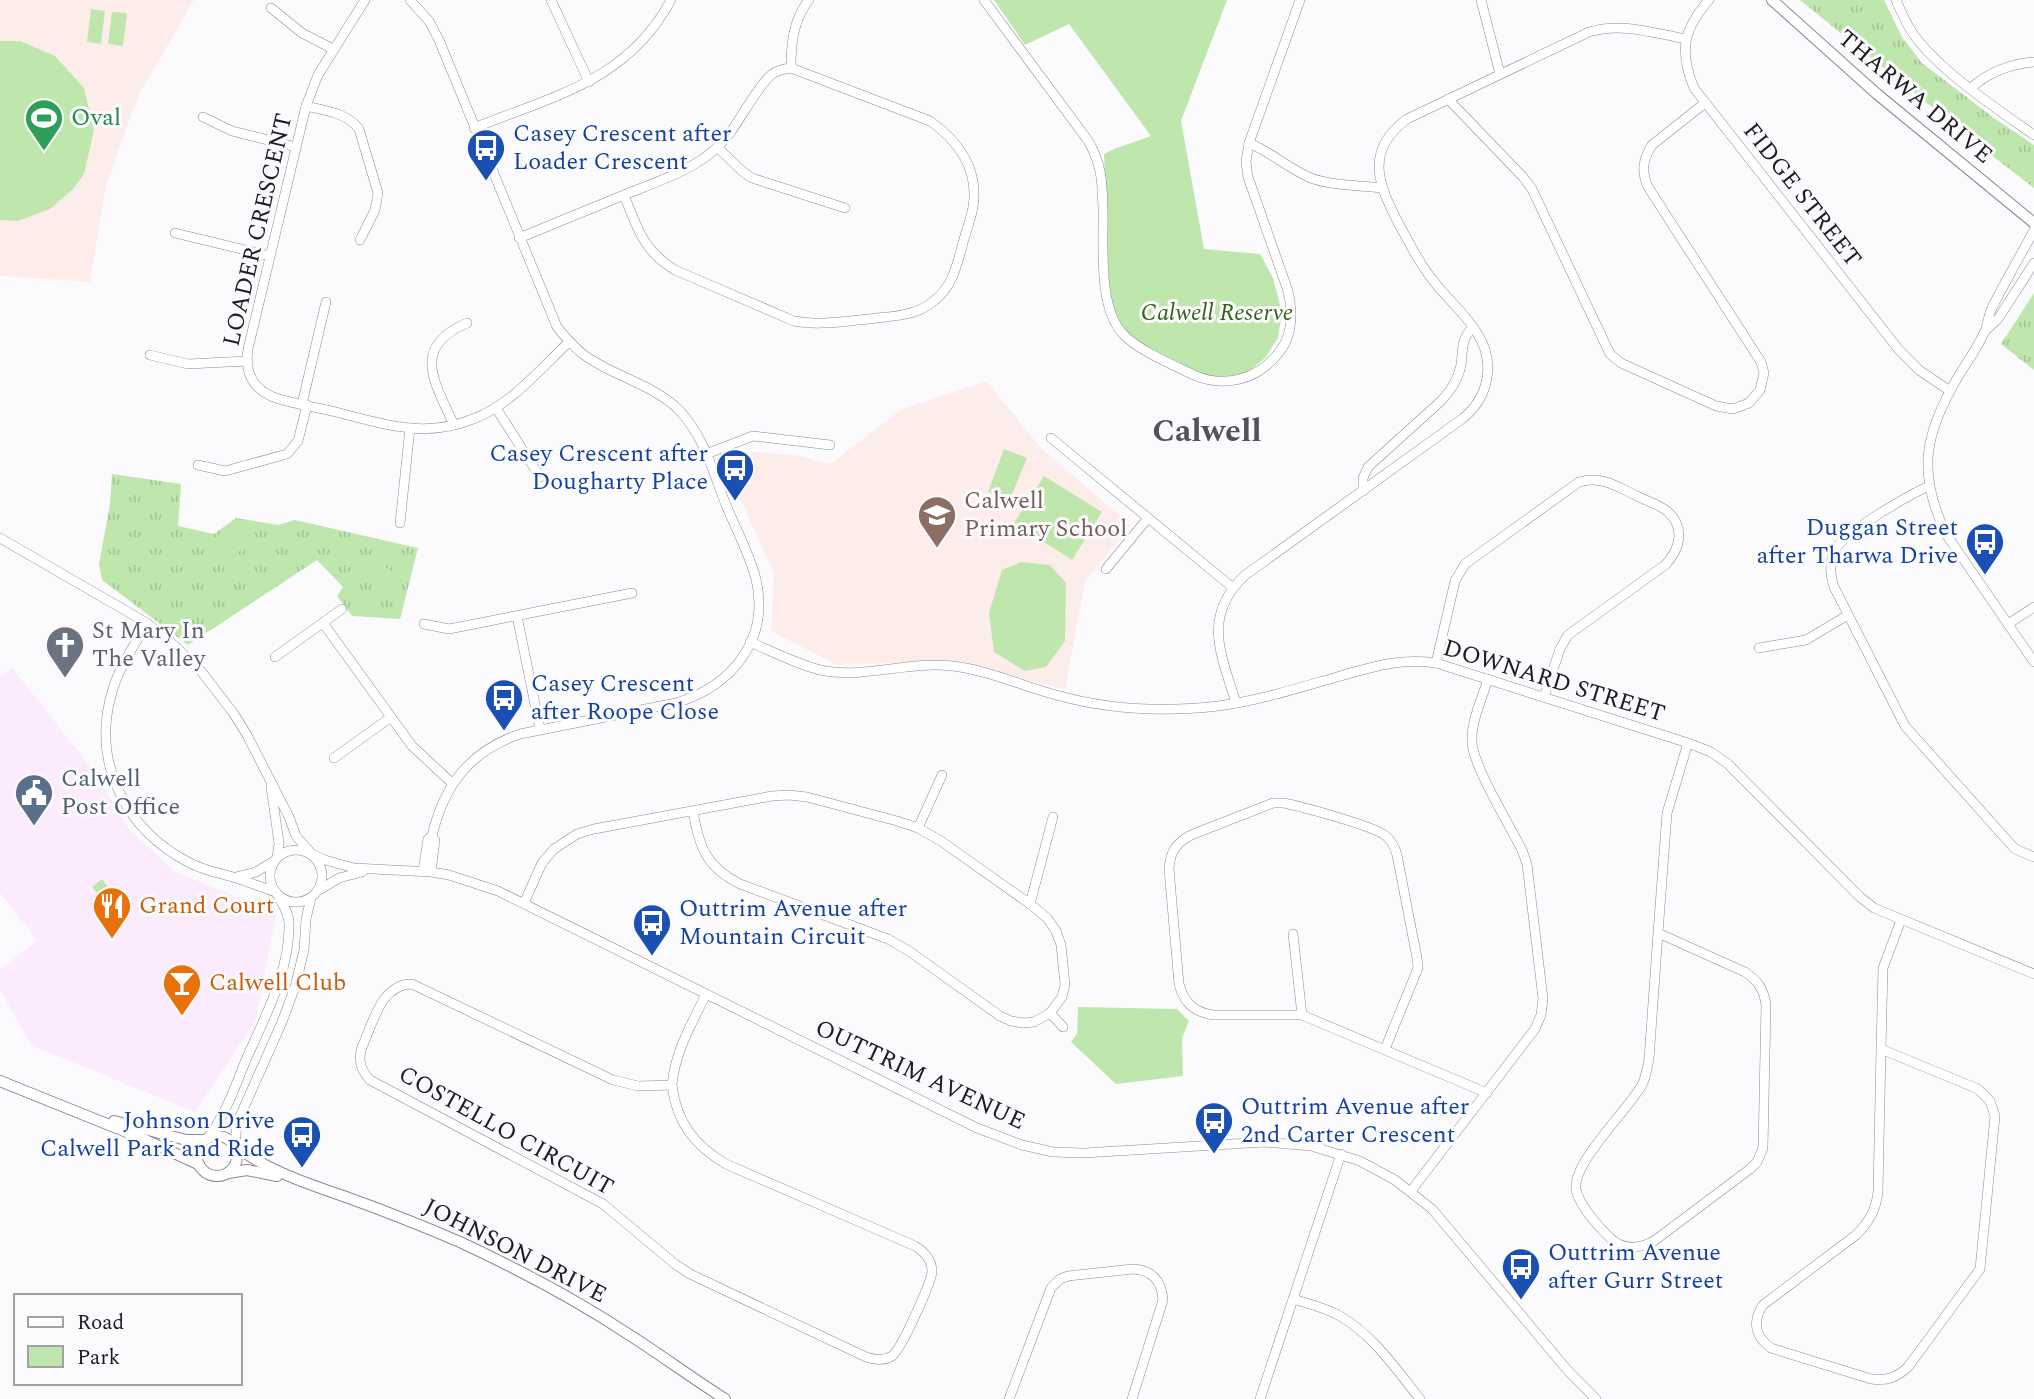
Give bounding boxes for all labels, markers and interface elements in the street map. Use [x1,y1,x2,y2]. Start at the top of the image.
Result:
street label: THARWA DRIVE [1829,21,2001,173]
sports icon: Oval [23,97,65,152]
place label: Oval [71,100,121,136]
street label: LOADER CRESCENT [214,110,302,350]
street label: FIDGE STREET [1734,115,1870,275]
place label: Casey Crescent after Loader Crescent [513,116,732,180]
bus stop icon: Casey Crescent after Loader Crescent [465,127,507,182]
park label: Calwell Reserve [1141,295,1293,331]
district label: Calwell [1152,407,1262,456]
place label: Casey Crescent after Dougharty Place [489,436,708,500]
bus stop icon: Casey Crescent after Dougharty Place [714,447,756,502]
place label: Calwell Primary School [964,483,1127,547]
school or university icon: Calwell Primary School [916,494,958,549]
place label: Duggan Street after Tharwa Drive [1757,510,1958,574]
bus stop icon: Duggan Street after Tharwa Drive [1964,521,2006,576]
place label: St Mary In The Valley [92,613,207,677]
church icon: St Mary In The Valley [44,624,86,679]
street label: DOWNARD STREET [1439,630,1669,732]
place label: Casey Crescent after Roope Close [531,666,719,730]
bus stop icon: Casey Crescent after Roope Close [483,677,525,732]
place label: Calwell Post Office [61,761,180,825]
public building icon: Calwell Post Office [13,772,55,827]
restaurant icon: Grand Court [91,885,133,940]
place label: Grand Court [139,888,274,924]
place label: Outtrim Avenue after Mountain Circuit [679,891,907,955]
bus stop icon: Outtrim Avenue after Mountain Circuit [631,902,673,957]
bar icon: Calwell Club [161,962,203,1017]
place label: Calwell Club [209,965,346,1001]
street label: OUTTRIM AVENUE [809,1010,1031,1140]
street label: COSTELLO CIRCUIT [392,1057,620,1205]
place label: Outtrim Avenue after 2nd Carter Crescent [1241,1089,1469,1153]
bus stop icon: Outtrim Avenue after 2nd Carter Crescent [1193,1100,1235,1155]
place label: Johnson Drive Calwell Park and Ride [40,1103,275,1167]
bus stop icon: Johnson Drive Calwell Park and Ride [281,1114,323,1169]
street label: JOHNSON DRIVE [417,1189,613,1313]
place label: Outtrim Avenue after Gurr Street [1548,1235,1723,1299]
bus stop icon: Outtrim Avenue after Gurr Street [1500,1246,1542,1301]
legend [14,1294,242,1385]
text: Road [77,1307,124,1339]
text: Park [77,1342,121,1374]

